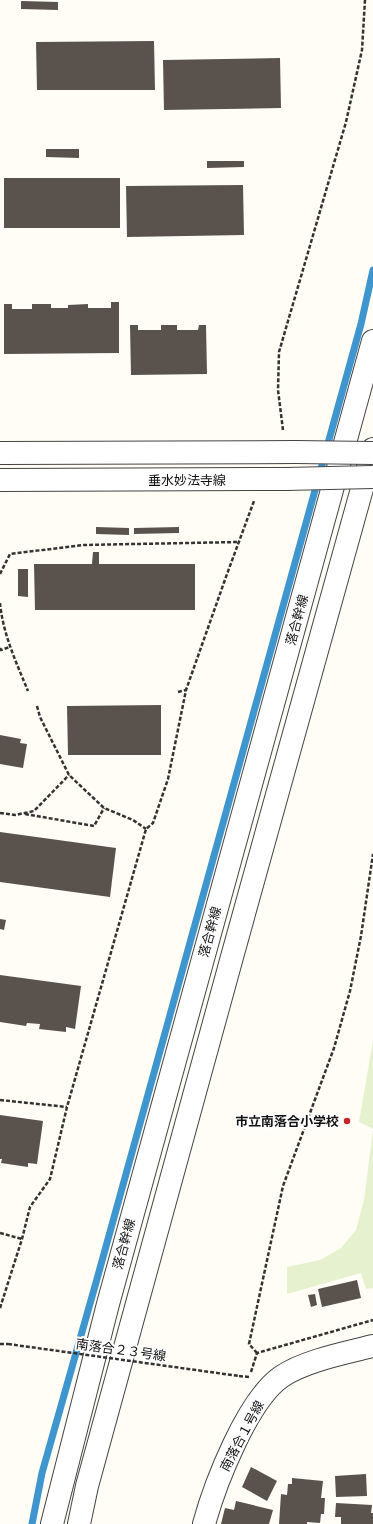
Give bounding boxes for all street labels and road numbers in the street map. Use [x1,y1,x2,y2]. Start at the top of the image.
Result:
street label: 垂水妙法寺線 [148,473,226,488]
street label: 落合幹線 [283,593,311,647]
street label: 落合幹線 [196,905,224,959]
street label: 落合幹線 [110,1217,138,1271]
street label: 南落合２３号線 [75,1336,167,1364]
street label: 南落合１号線 [217,1398,267,1474]

